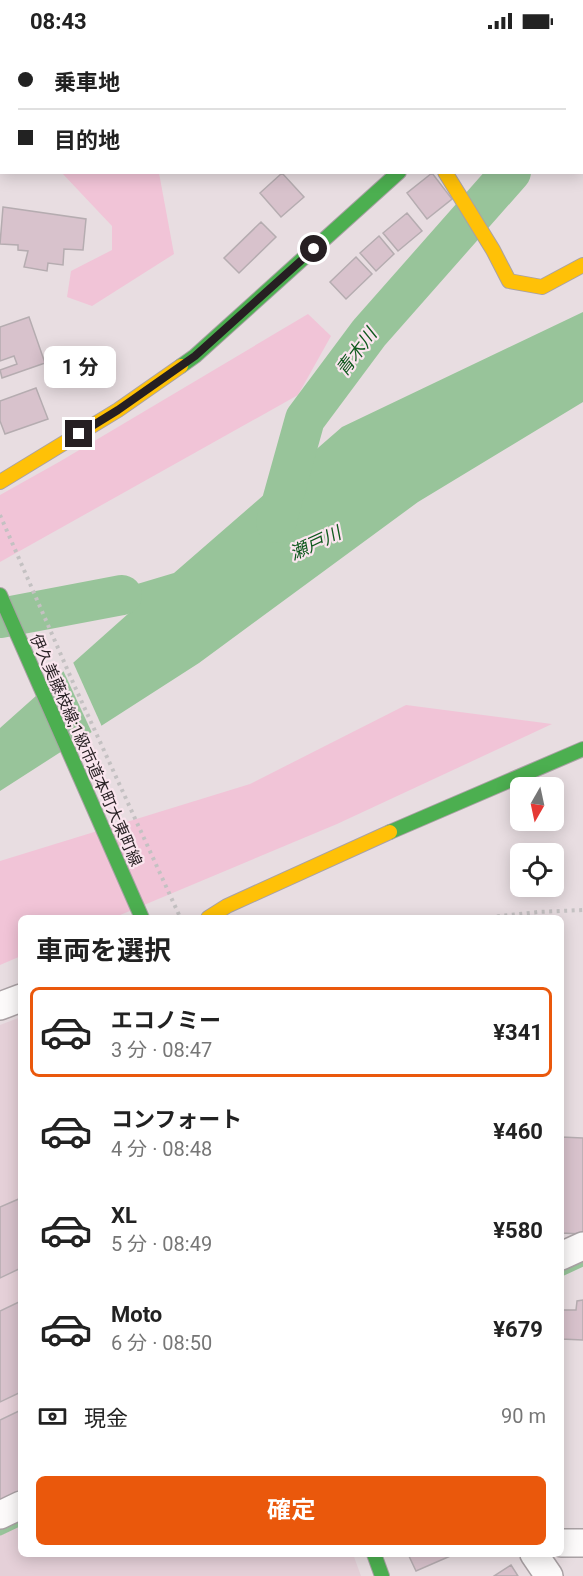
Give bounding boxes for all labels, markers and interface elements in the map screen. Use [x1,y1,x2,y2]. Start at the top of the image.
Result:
text: 08:43 [30,9,87,34]
text: 乗車地 [54,70,120,95]
text: 目的地 [54,128,120,153]
route start [300,235,327,262]
water label: 青木川 [331,323,382,380]
callout: 1 分 [43,347,115,389]
text: 1 分 [62,355,98,379]
route end [65,420,92,447]
water label: 瀬戸川 [286,521,346,564]
street label: 伊久美藤枝線;1級市道本町大東町線 [26,631,146,869]
north arrow [510,777,564,831]
map controls [510,777,564,897]
button: locate [510,843,564,897]
text: 車両を選択 [36,935,171,967]
icon: car [39,1005,93,1059]
text: エコノミー [111,1008,221,1033]
text: ¥341 [493,1020,543,1045]
text: 3 分 · 08:47 [111,1038,212,1062]
icon: car [39,1104,93,1158]
text: コンフォート [111,1107,242,1132]
text: ¥460 [493,1119,543,1144]
text: 4 分 · 08:48 [111,1137,212,1161]
icon: car [39,1203,93,1257]
text: XL [111,1203,137,1228]
text: ¥580 [493,1218,543,1243]
text: 5 分 · 08:49 [111,1232,212,1256]
icon: car [39,1302,93,1356]
text: Moto [111,1302,162,1327]
text: ¥679 [493,1317,543,1342]
text: 6 分 · 08:50 [111,1331,212,1355]
icon: cash [36,1400,69,1433]
text: 90 m [501,1404,546,1428]
text: 現金 [84,1406,128,1431]
button: 確定 [36,1476,546,1545]

